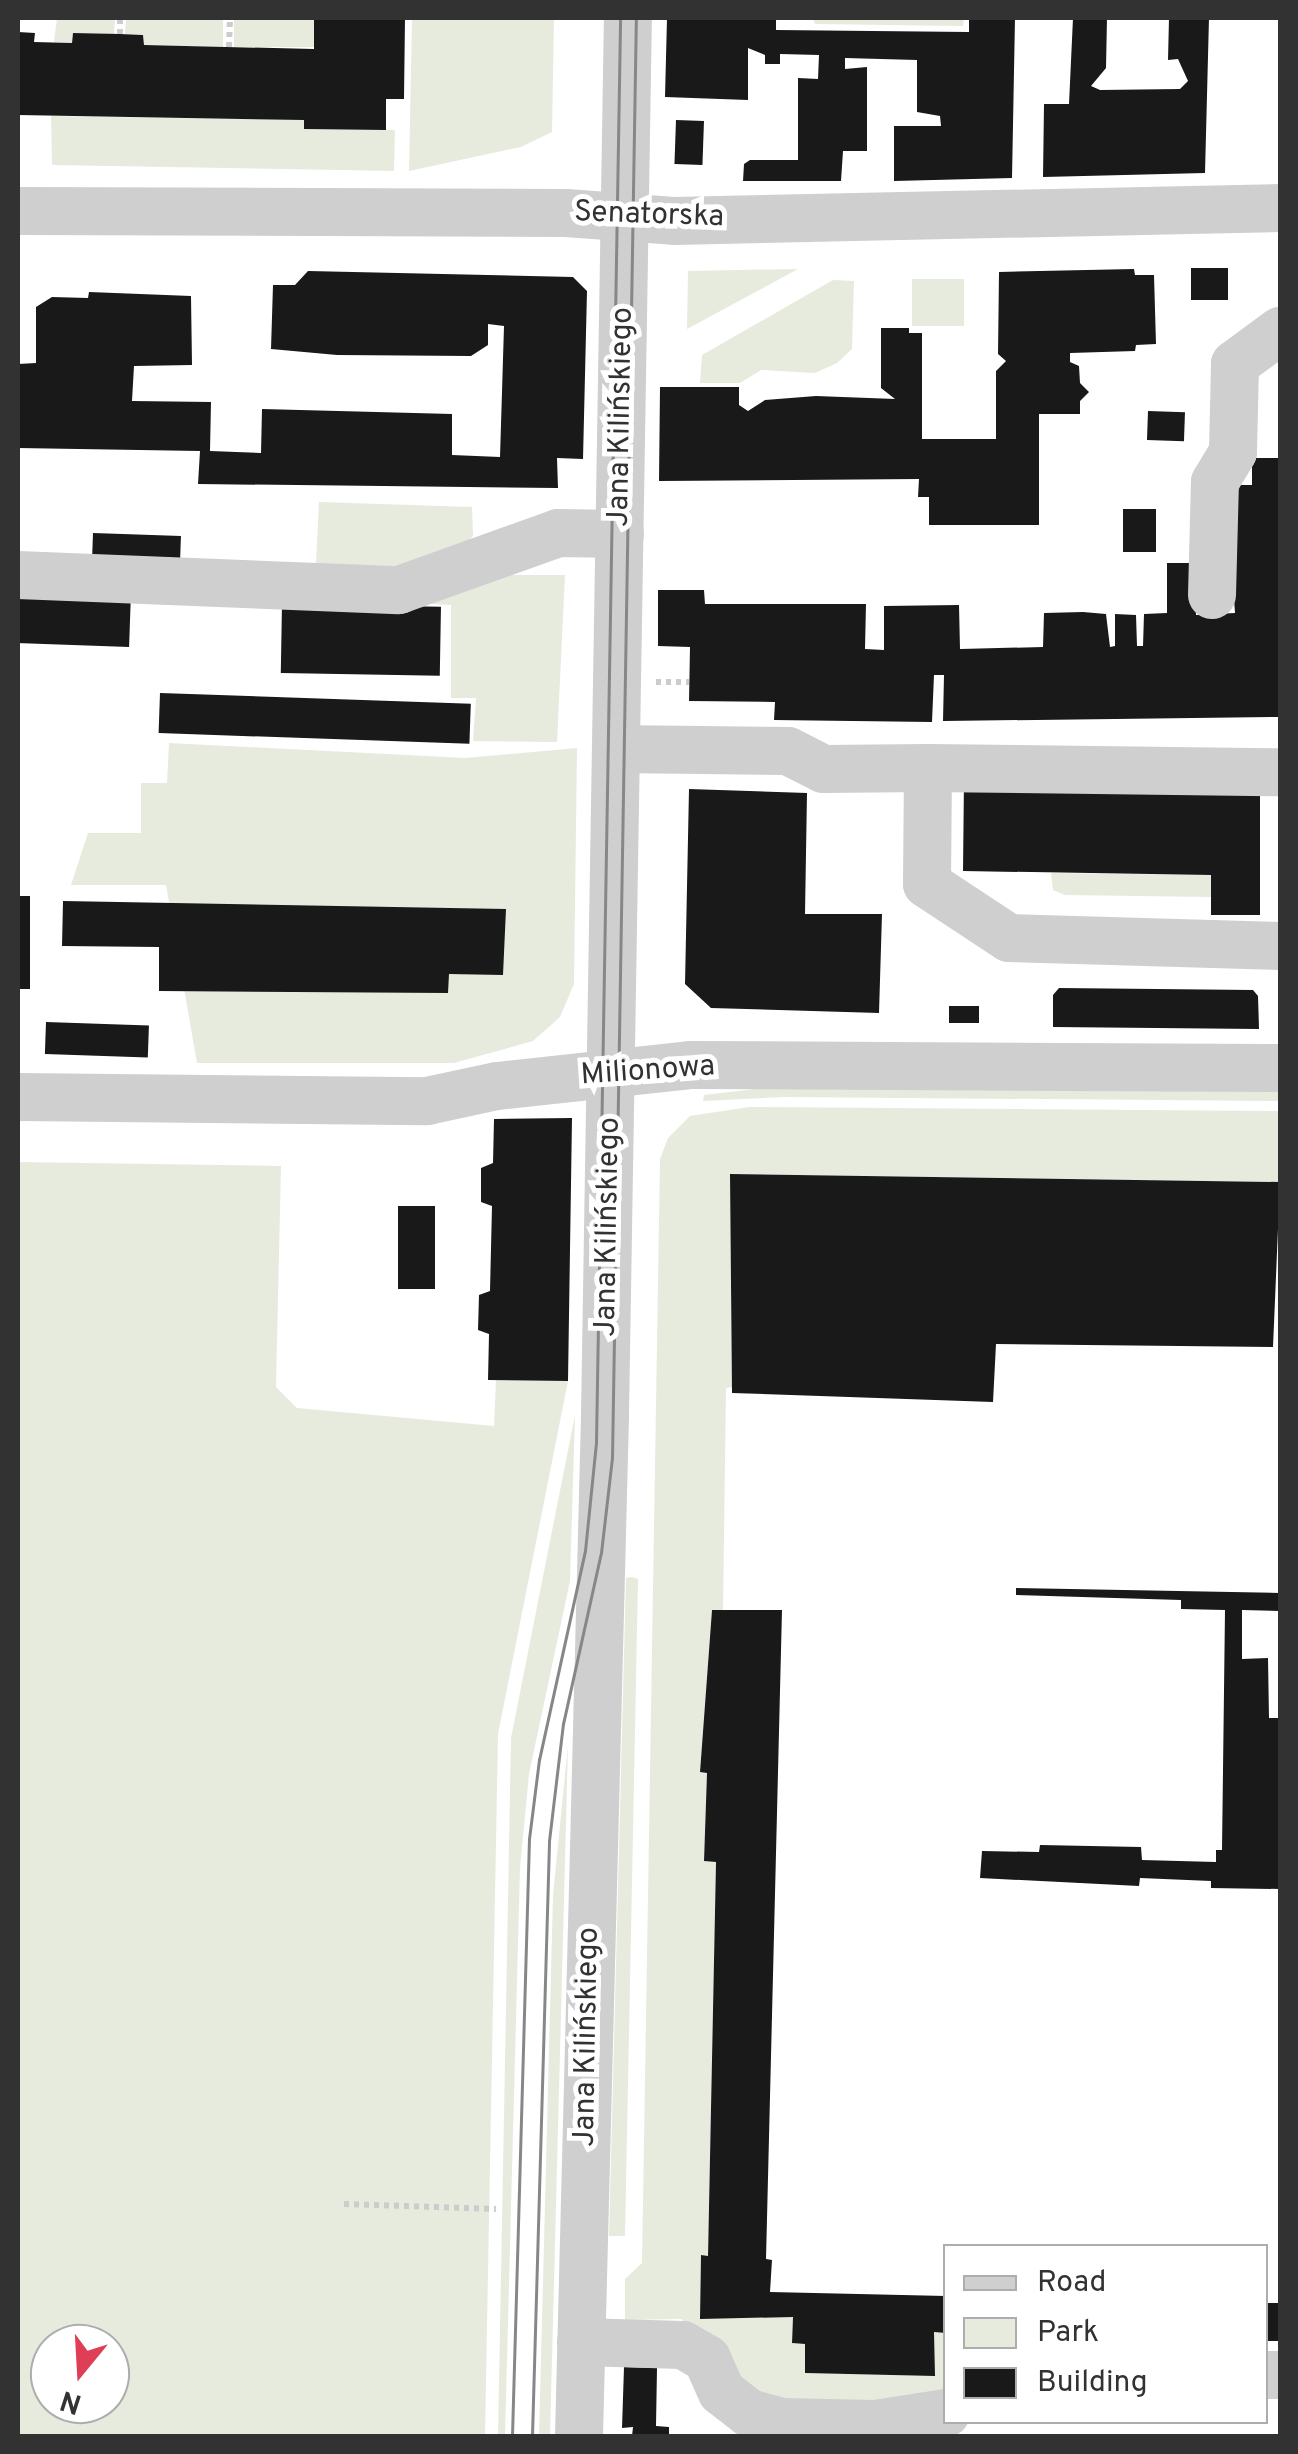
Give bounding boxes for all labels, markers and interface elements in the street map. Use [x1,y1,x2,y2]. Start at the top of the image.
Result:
street label: Senatorska [573,195,725,237]
street label: Jana Kilińskiego [602,307,642,527]
street label: Milionowa [580,1049,716,1095]
street label: Jana Kilińskiego [589,1117,629,1337]
street label: Jana Kilińskiego [568,1927,608,2147]
legend [943,2244,1268,2424]
text: Road [1037,2265,1106,2302]
text: Park [1037,2315,1099,2352]
north arrow [30,2324,130,2424]
text: Building [1037,2365,1148,2402]
text: N [56,2380,86,2421]

